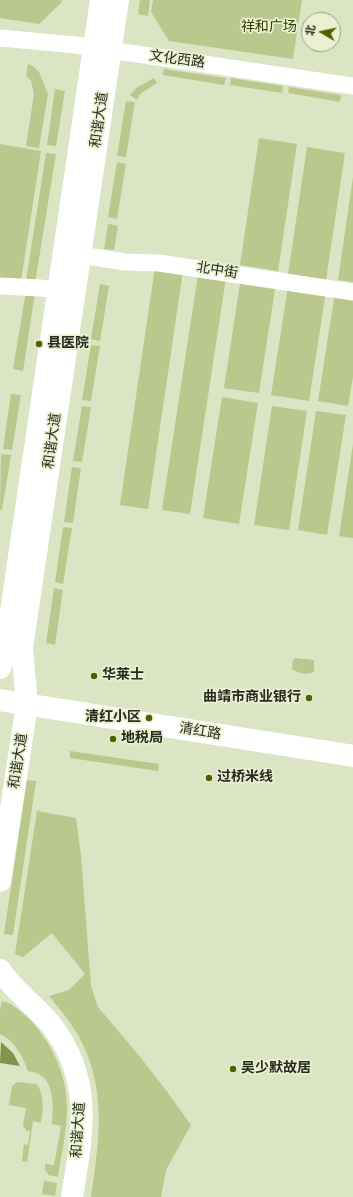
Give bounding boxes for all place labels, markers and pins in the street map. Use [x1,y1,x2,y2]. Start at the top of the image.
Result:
place label: 县医院 [47,336,89,352]
marker: 县医院 [34,339,44,349]
place label: 华莱士 [102,668,144,684]
marker: 华莱士 [89,671,99,681]
place label: 曲靖市商业银行 [203,690,301,706]
marker: 曲靖市商业银行 [304,693,314,703]
place label: 清红小区 [85,710,141,726]
marker: 清红小区 [144,713,154,723]
place label: 地税局 [121,731,163,747]
marker: 地税局 [108,734,118,744]
place label: 过桥米线 [217,770,273,786]
marker: 过桥米线 [204,773,214,783]
place label: 吴少默故居 [241,1061,311,1077]
marker: 吴少默故居 [228,1064,238,1074]

